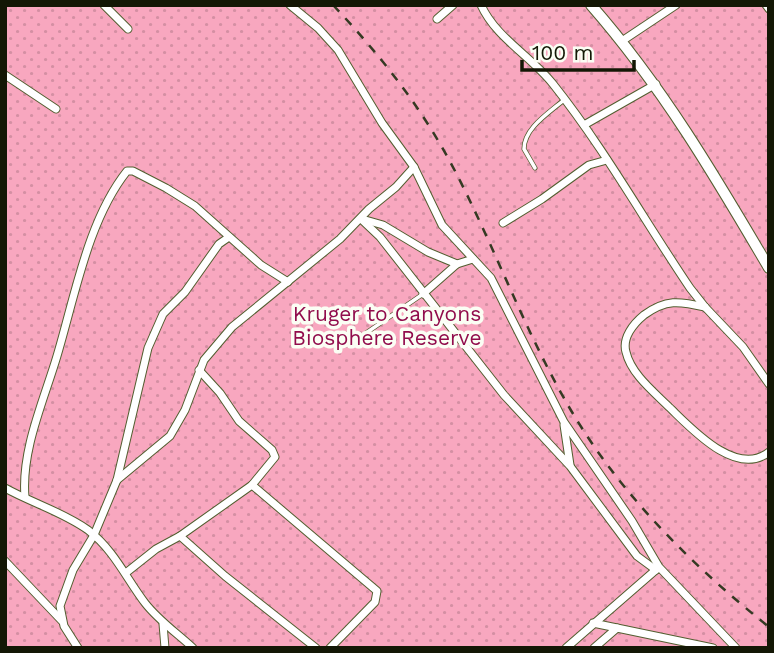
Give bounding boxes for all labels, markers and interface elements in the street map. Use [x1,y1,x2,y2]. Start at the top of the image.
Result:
scale bar [522,28,634,72]
text: 100 m [532,40,594,65]
park label: Kruger to Canyons Biosphere Reserve [292,301,482,350]

